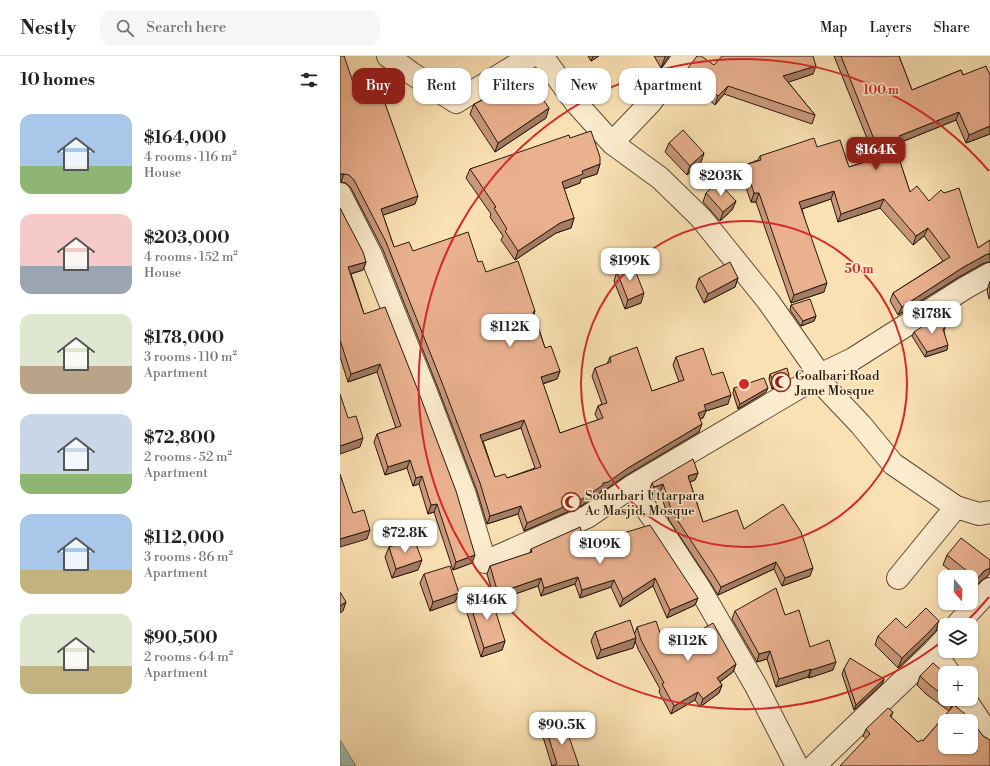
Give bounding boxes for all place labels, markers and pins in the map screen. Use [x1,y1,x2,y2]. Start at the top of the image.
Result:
pin: $164K [848,137,904,171]
pin: $203K [693,163,749,197]
pin: $199K [602,248,658,282]
pin: $178K [904,301,960,335]
pin: $112K [482,314,538,348]
place label: Goalbari Road Jame Mosque [794,368,880,399]
mosque icon: Goalbari Road Jame Mosque [770,371,792,393]
centre of rings [737,377,751,391]
place label: Sodurbari Uttarpara Ac Masjid, Mosque [584,488,705,519]
mosque icon: Sodurbari Uttarpara Ac Masjid, Mosque [560,491,582,513]
pin: $72.8K [372,520,438,554]
pin: $109K [572,531,628,565]
pin: $146K [459,587,515,621]
pin: $112K [660,628,716,662]
pin: $90.5K [529,712,595,746]

